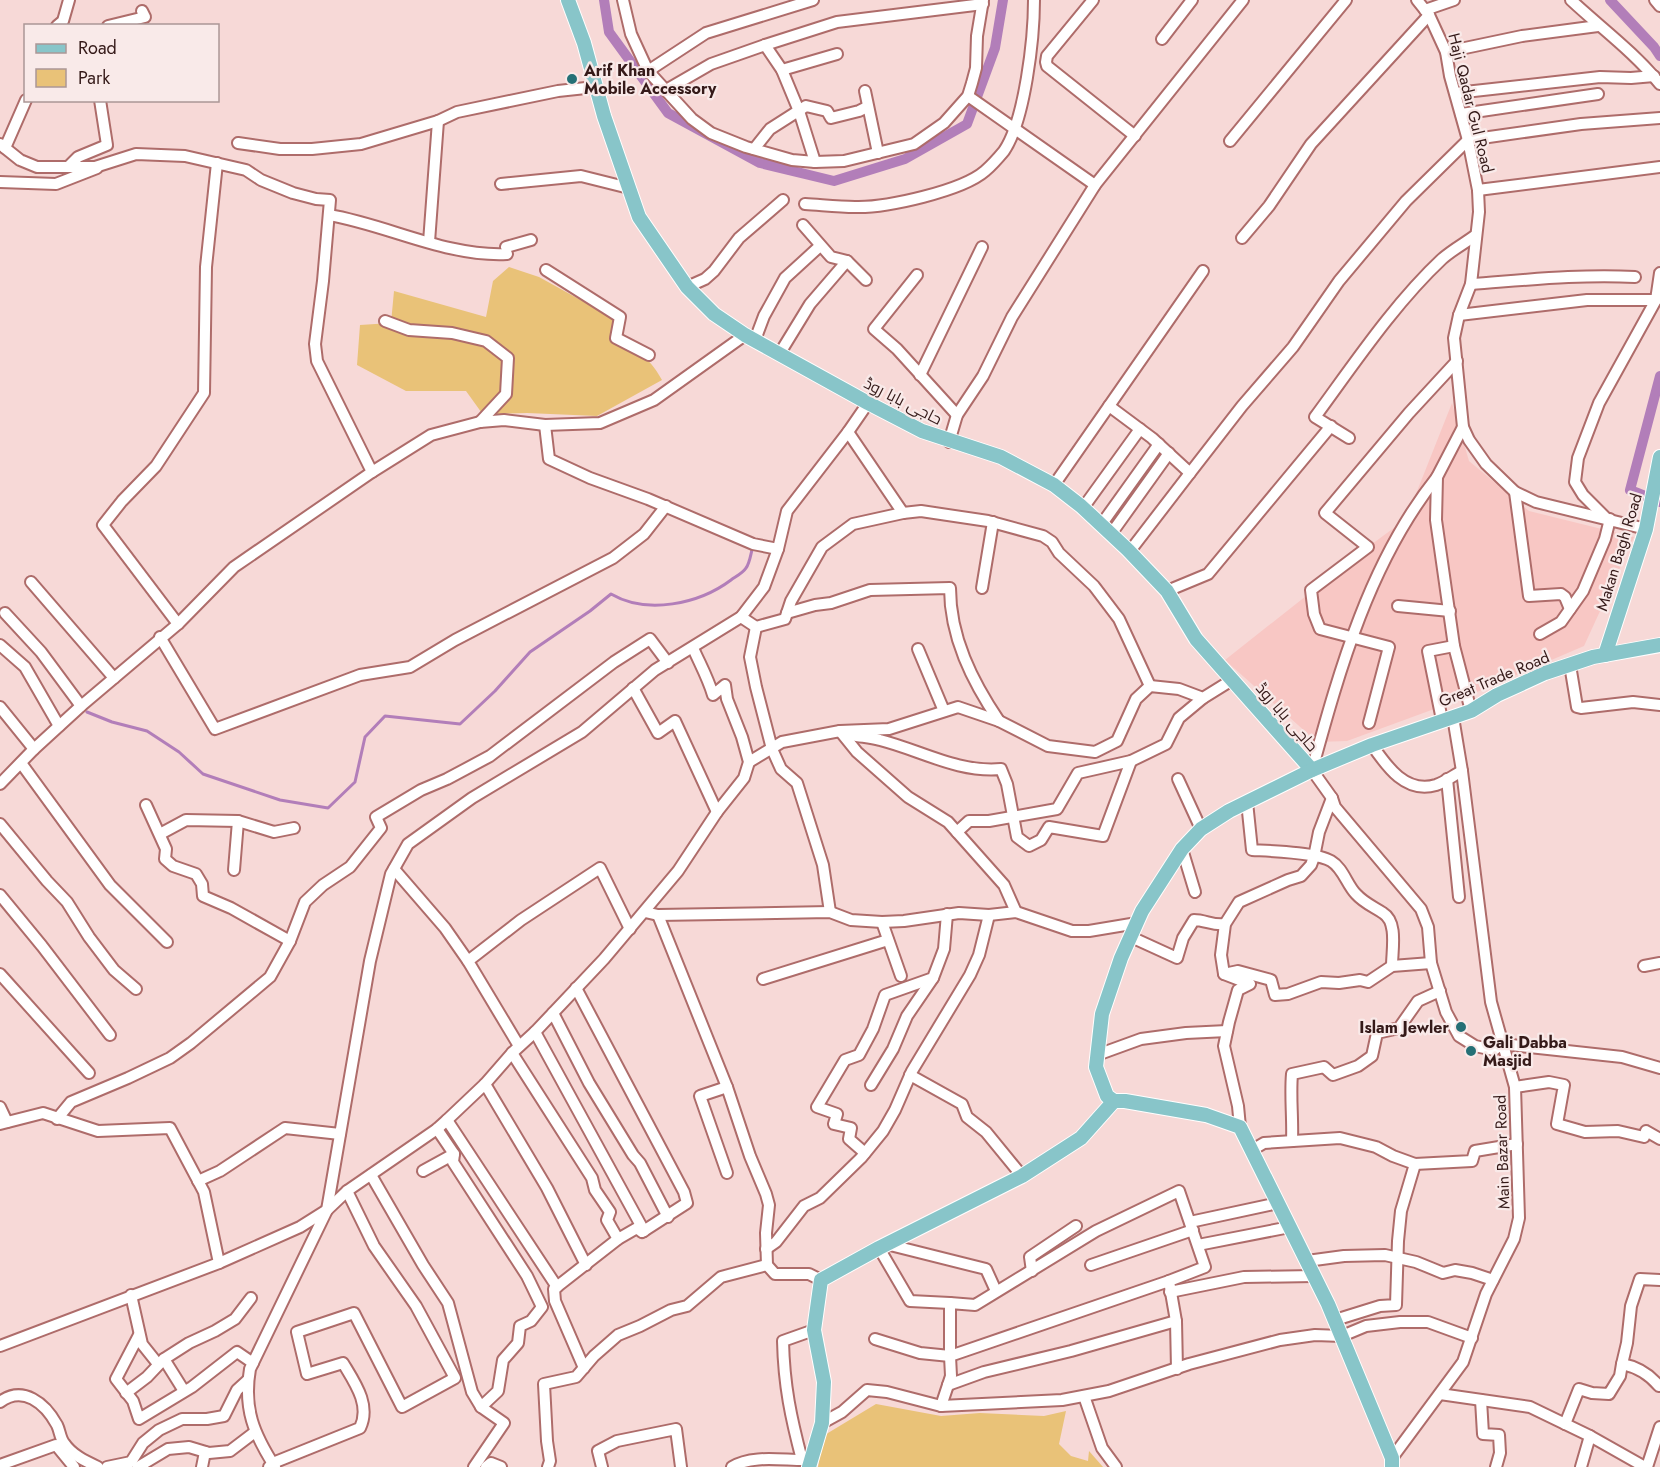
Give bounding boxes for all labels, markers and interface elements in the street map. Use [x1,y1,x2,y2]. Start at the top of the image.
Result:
legend [24,24,219,102]
street label: Haji Qadar Gul Road [1443,31,1499,175]
text: Road [78,35,117,61]
place label: Arif Khan Mobile Accessory [583,59,717,100]
text: Park [78,65,110,91]
marker: Arif Khan Mobile Accessory [565,72,579,86]
street label: حاجی بابا روڈ [860,371,946,431]
street label: Makan Bagh Road [1590,490,1648,614]
street label: Great Trade Road [1435,645,1553,713]
street label: حاجی بابا روڈ [1250,677,1324,757]
place label: Islam Jewler [1359,1016,1449,1039]
marker: Islam Jewler [1454,1020,1468,1034]
place label: Gali Dabba Masjid [1483,1031,1567,1072]
marker: Gali Dabba Masjid [1464,1044,1478,1058]
street label: Main Bazar Road [1489,1094,1515,1210]

